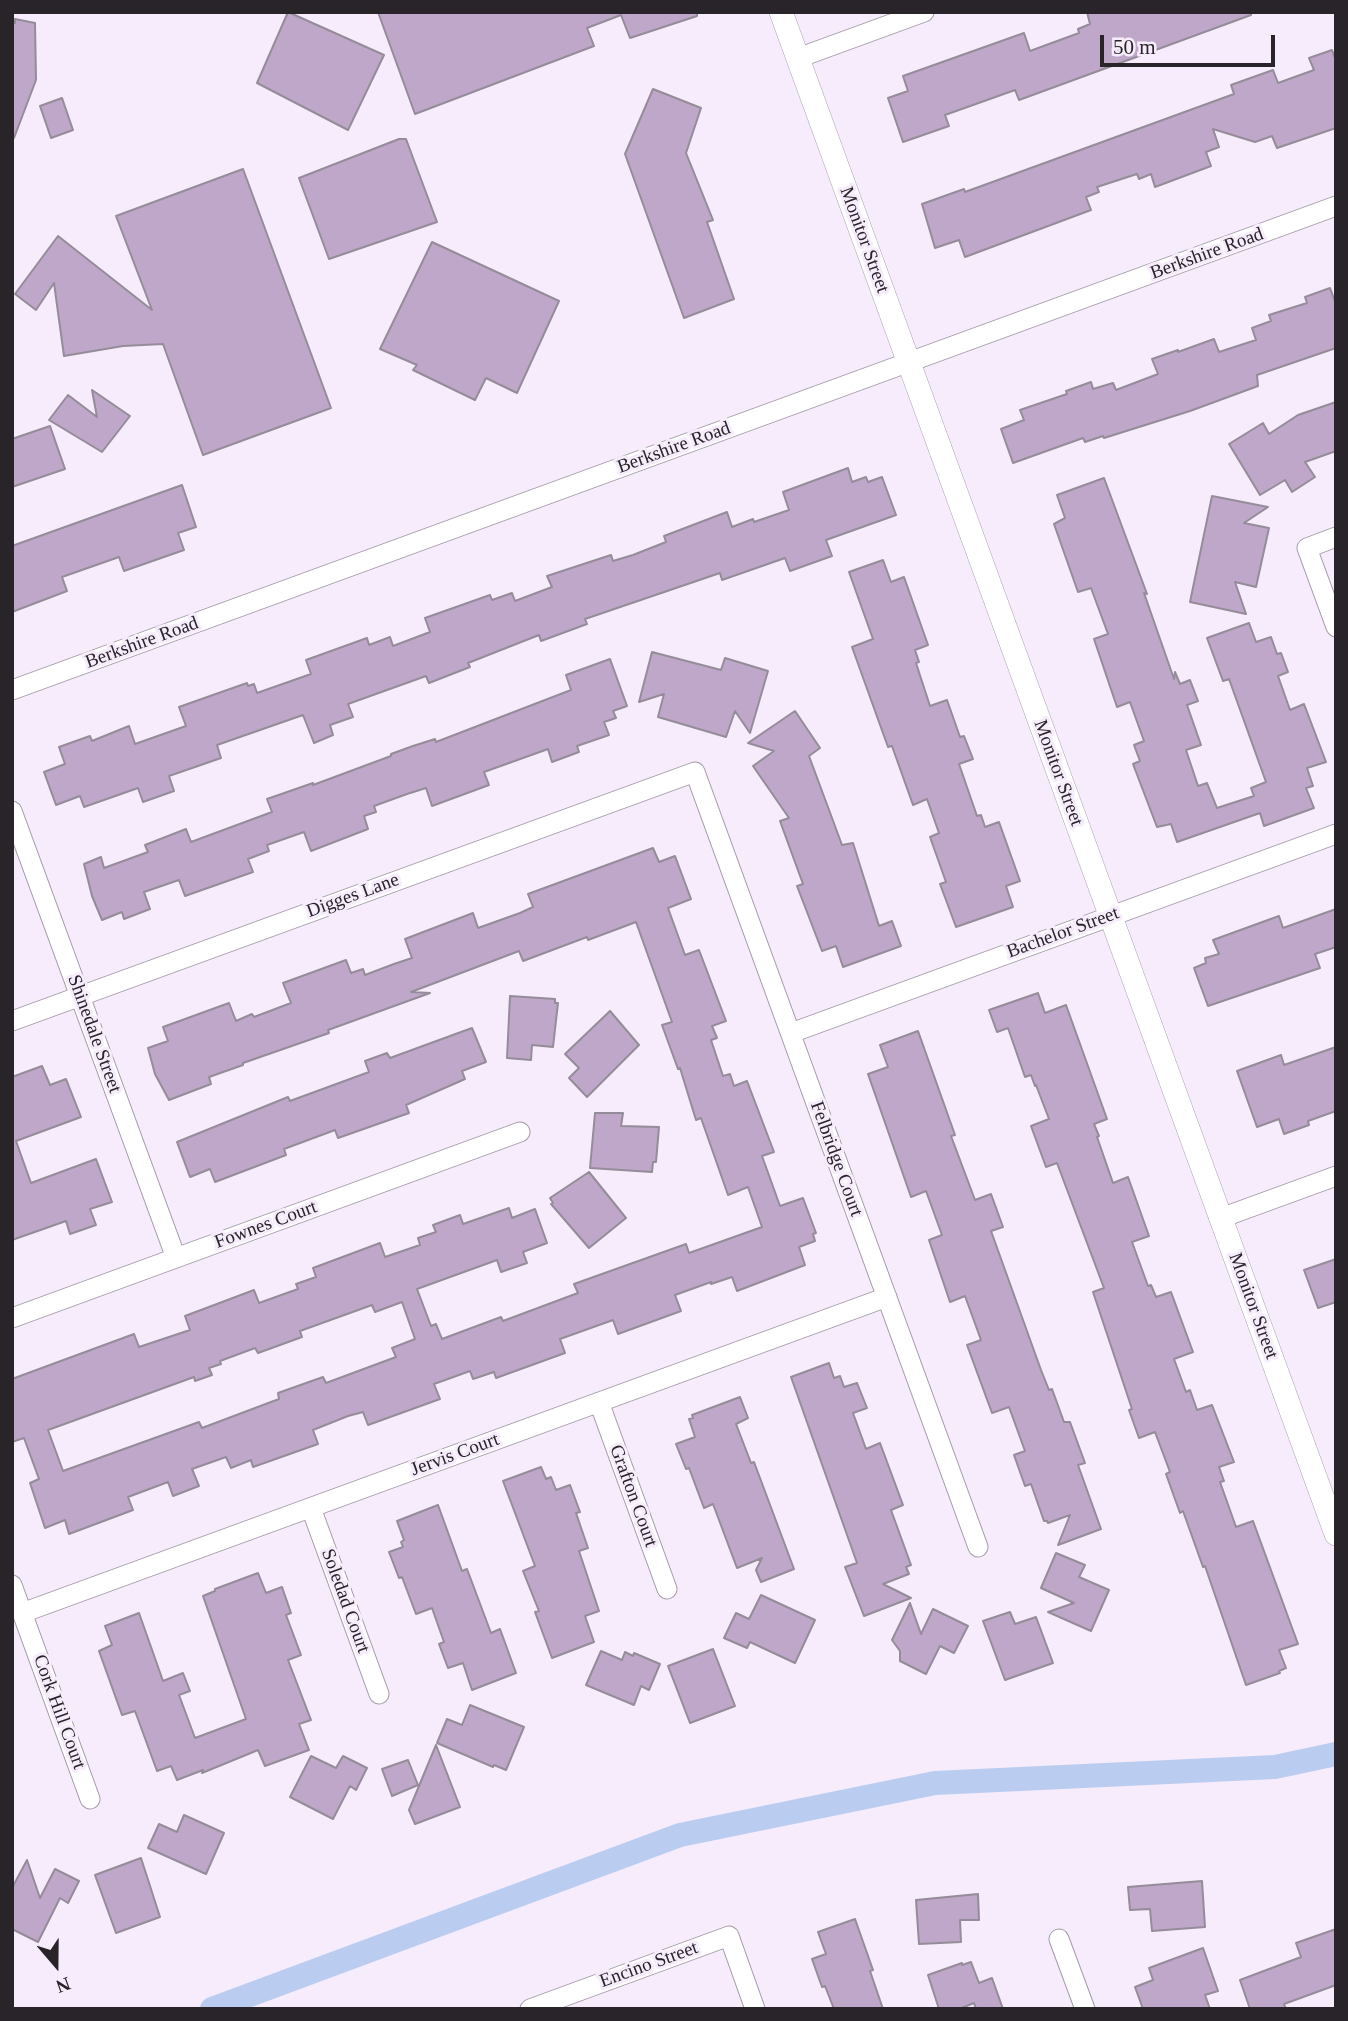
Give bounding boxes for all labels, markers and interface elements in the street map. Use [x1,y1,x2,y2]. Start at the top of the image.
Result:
scale bar [1103,21,1278,65]
text: 50 m [1113,35,1156,59]
street label: Monitor Street [834,184,894,296]
street label: Berkshire Road [1147,223,1267,285]
street label: Berkshire Road [614,417,734,479]
street label: Berkshire Road [82,612,202,674]
street label: Monitor Street [1028,717,1088,829]
street label: Digges Lane [304,869,402,923]
street label: Bachelor Street [1004,902,1122,964]
street label: Shinedale Street [62,972,126,1096]
street label: Felbridge Court [805,1098,867,1220]
street label: Fownes Court [212,1196,320,1254]
street label: Monitor Street [1223,1250,1283,1362]
street label: Jervis Court [408,1428,502,1482]
street label: Grafton Court [604,1442,662,1550]
street label: Soledad Court [316,1546,374,1656]
street label: Cork Hill Court [28,1652,90,1772]
north arrow [21,1930,91,2000]
street label: Encino Street [597,1937,701,1993]
text: N [53,1973,73,1997]

